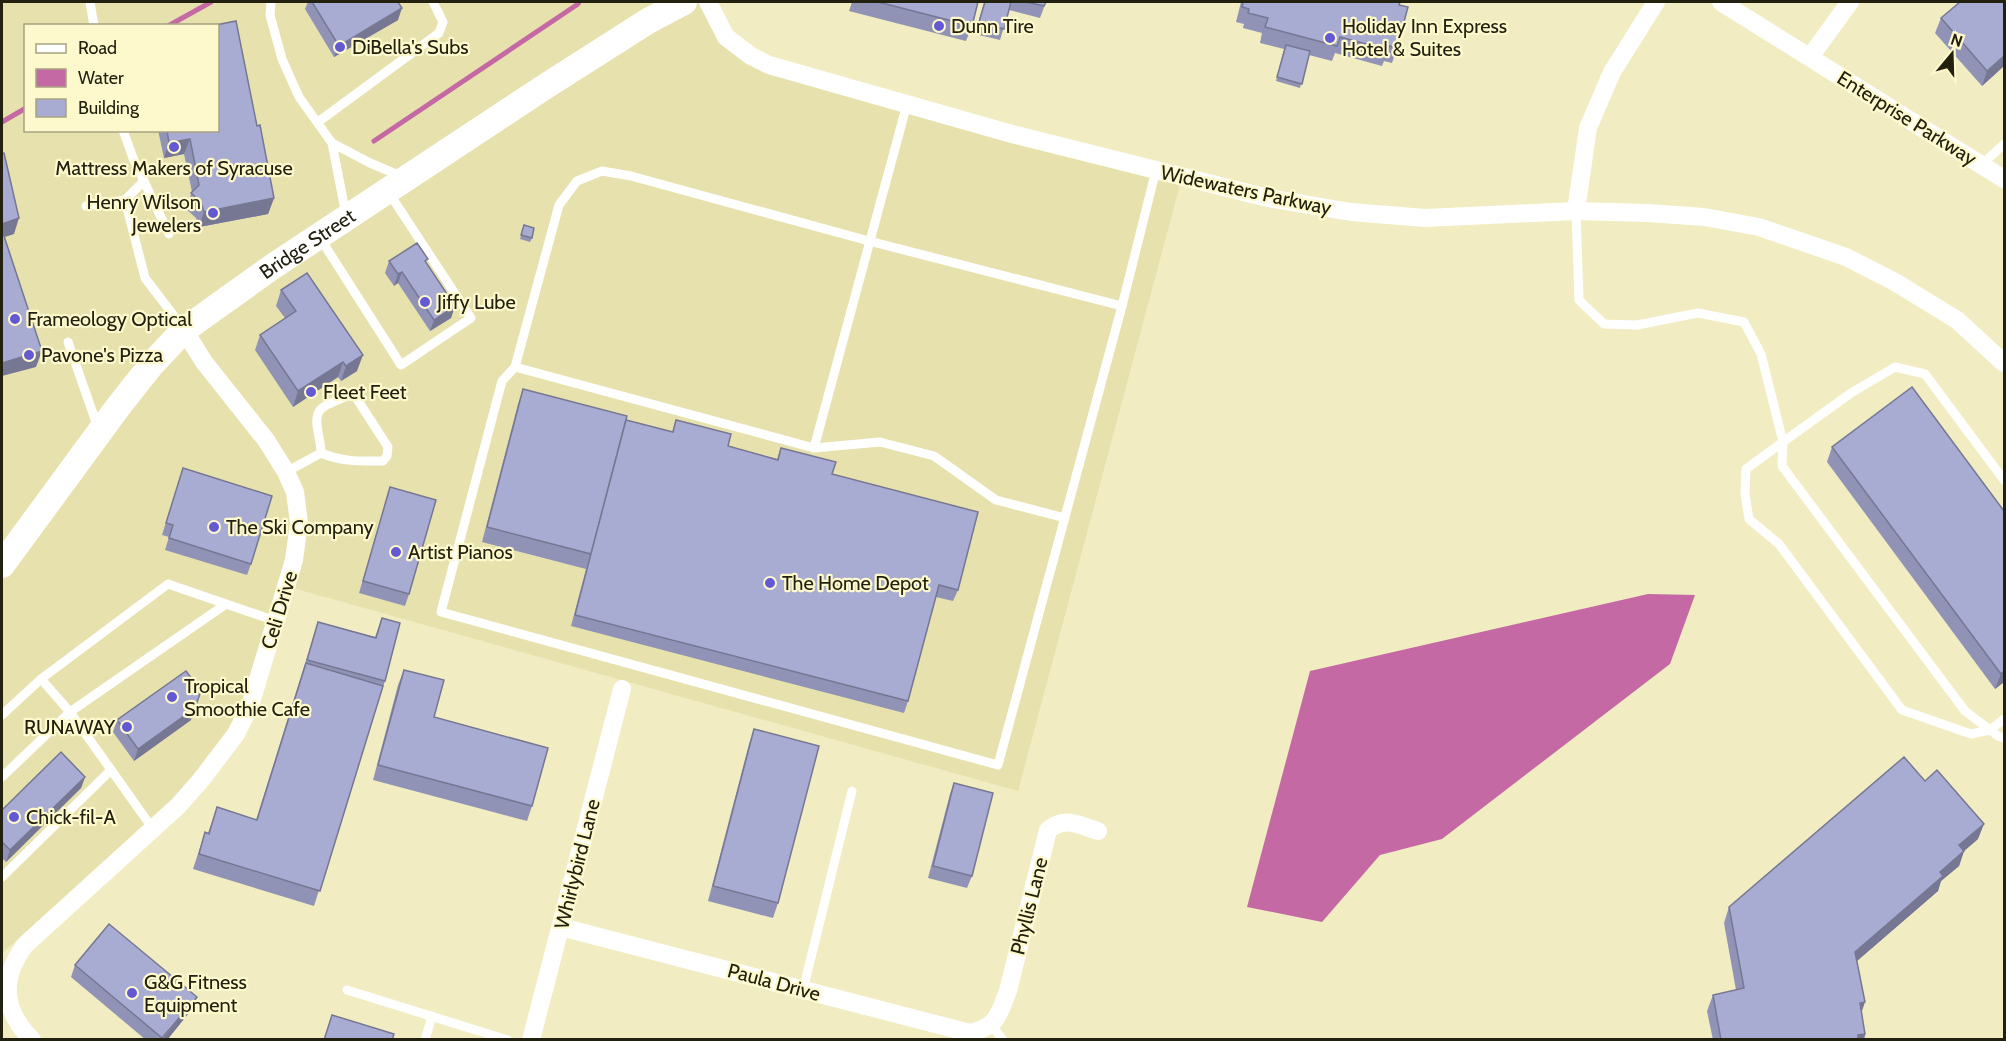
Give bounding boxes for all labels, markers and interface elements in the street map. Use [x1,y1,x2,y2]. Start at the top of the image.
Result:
place label: Dunn Tire [951,14,1034,38]
place label: Holiday Inn Express Hotel & Suites [1342,14,1507,61]
marker: Dunn Tire [932,19,946,33]
legend [24,24,219,132]
north arrow [1922,24,1982,84]
text: N [1948,29,1965,51]
marker: Holiday Inn Express Hotel & Suites [1323,31,1337,45]
place label: DiBella's Subs [352,35,469,59]
text: Road [78,37,117,59]
marker: DiBella's Subs [333,40,347,54]
street label: Enterprise Parkway [1833,66,1981,170]
text: Water [78,67,124,89]
text: Building [78,97,140,119]
marker: Mattress Makers of Syracuse [167,140,181,154]
place label: Mattress Makers of Syracuse [55,156,293,180]
street label: Widewaters Parkway [1158,160,1334,220]
place label: Henry Wilson Jewelers [87,190,201,237]
street label: Bridge Street [255,203,360,284]
marker: Henry Wilson Jewelers [206,206,220,220]
place label: Jiffy Lube [436,290,516,314]
marker: Jiffy Lube [418,295,432,309]
place label: Frameology Optical [27,307,192,331]
marker: Frameology Optical [8,312,22,326]
place label: Pavone's Pizza [41,343,164,367]
marker: Pavone's Pizza [22,348,36,362]
place label: Fleet Feet [323,380,407,404]
marker: Fleet Feet [304,385,318,399]
place label: The Ski Company [226,515,374,539]
marker: The Ski Company [207,520,221,534]
place label: Artist Pianos [408,540,513,564]
marker: Artist Pianos [389,545,403,559]
street label: Celi Drive [256,568,302,652]
place label: The Home Depot [782,571,929,595]
marker: The Home Depot [763,576,777,590]
place label: Tropical Smoothie Cafe [184,674,310,721]
marker: Tropical Smoothie Cafe [165,690,179,704]
place label: RUNᴀWAY [24,715,116,739]
marker: RUNᴀWAY [120,720,134,734]
street label: Whirlybird Lane [549,797,605,931]
place label: Chick-fil-A [26,805,116,829]
marker: Chick-fil-A [7,810,21,824]
street label: Phyllis Lane [1005,855,1053,957]
street label: Paula Drive [725,958,823,1006]
place label: G&G Fitness Equipment [144,970,247,1017]
marker: G&G Fitness Equipment [125,986,139,1000]

